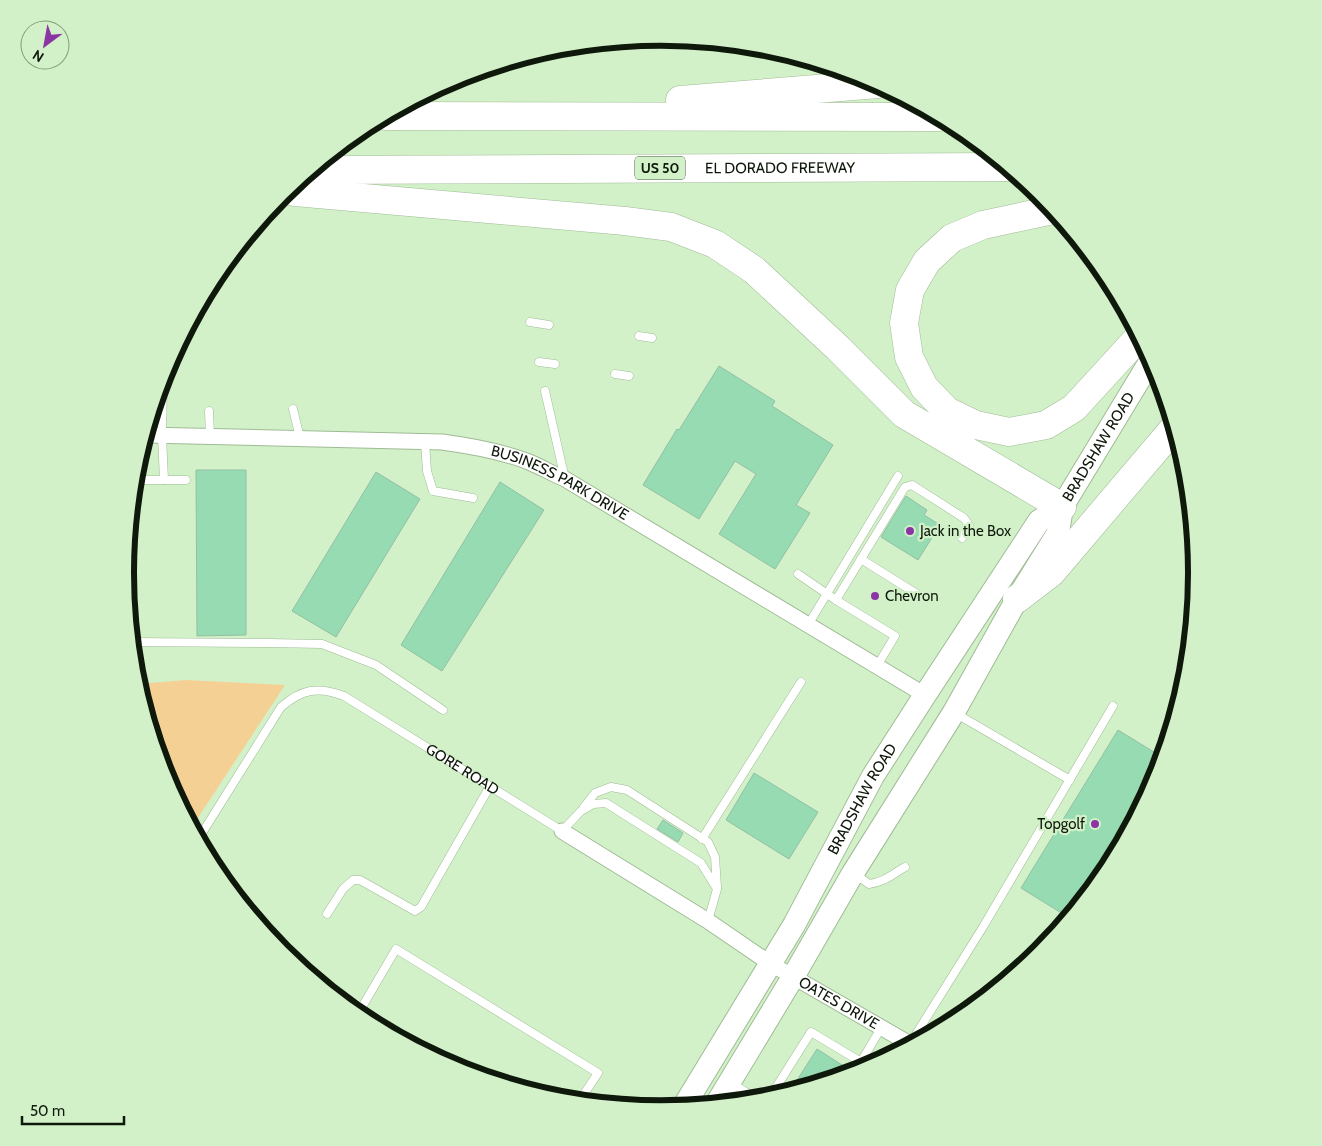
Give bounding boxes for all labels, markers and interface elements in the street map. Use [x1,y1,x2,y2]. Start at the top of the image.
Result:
north arrow [20,20,70,70]
text: N [29,46,47,66]
road number: US 50 [635,156,685,180]
street label: EL DORADO FREEWAY [705,159,855,177]
street label: BRADSHAW ROAD [1059,389,1138,505]
street label: BUSINESS PARK DRIVE [489,442,632,524]
place label: Jack in the Box [919,522,1011,540]
marker: Jack in the Box [904,525,916,537]
place label: Chevron [885,587,939,605]
marker: Chevron [869,590,881,602]
street label: GORE ROAD [422,740,502,799]
street label: BRADSHAW ROAD [824,740,900,858]
place label: Topgolf [1037,815,1085,833]
marker: Topgolf [1089,818,1101,830]
street label: OATES DRIVE [795,973,882,1033]
scale bar [22,1094,125,1126]
text: 50 m [30,1102,65,1120]

